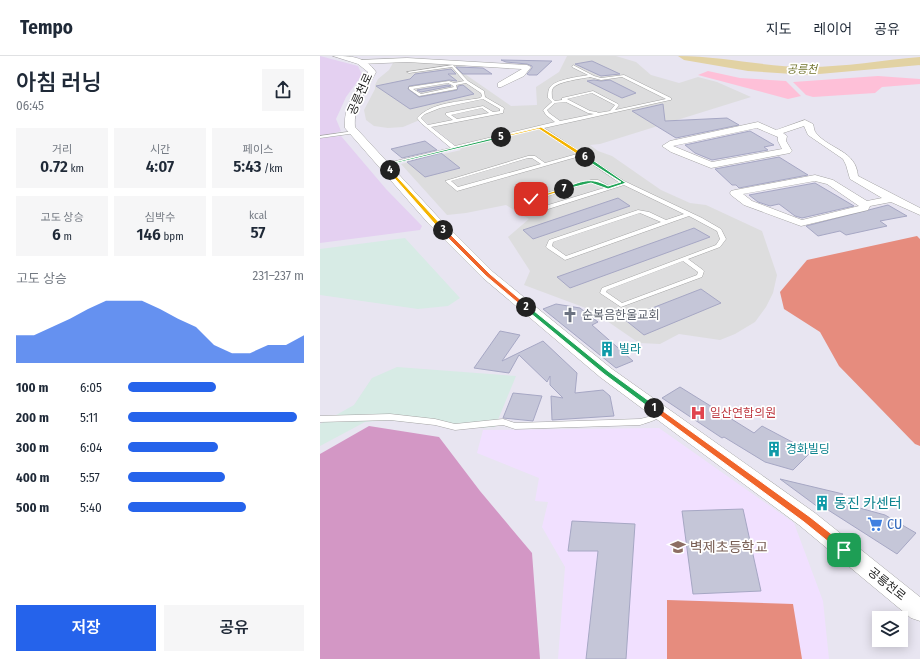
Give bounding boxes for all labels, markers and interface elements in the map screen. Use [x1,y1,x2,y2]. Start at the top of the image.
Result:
text: Tempo [20,16,73,39]
text: 지도 [766,21,792,38]
text: 레이어 [814,21,852,38]
text: 공유 [874,21,900,38]
water label: 공릉천 [787,63,819,76]
text: 아침 러닝 [16,69,102,96]
button: share [262,69,304,111]
street label: 공릉천로 [345,71,375,117]
text: 06:45 [16,98,44,113]
pin: 5 [491,127,511,147]
text: 5 [498,130,504,143]
text: 거리 [52,143,72,156]
text: 시간 [150,143,170,156]
text: 페이스 [243,143,273,156]
pin: 6 [575,147,595,167]
text: 6 [582,150,588,163]
text: 0.72 [40,156,68,177]
text: 4:07 [146,156,174,177]
text: 5:43 [233,156,262,177]
pin: 4 [380,160,400,180]
text: km [68,162,84,175]
text: /km [262,162,283,175]
text: 4 [387,163,393,176]
pin: 7 [554,179,574,199]
pin [514,182,548,216]
text: 7 [562,182,566,195]
icon: check [520,188,542,210]
text: kcal [249,209,267,222]
text: 고도 상승 [40,211,84,224]
text: 심박수 [145,211,175,224]
pin: 3 [433,220,453,240]
text: 57 [251,222,265,243]
text: 3 [440,223,446,236]
text: 6 [52,224,61,245]
text: 146 [136,224,161,245]
text: m [61,230,72,243]
text: bpm [161,230,184,243]
text: 231–237 m [252,268,304,283]
text: 고도 상승 [16,271,67,286]
pin: 2 [516,297,536,317]
text: 2 [523,300,529,313]
church icon: 순복음한울교회 [561,306,579,324]
place label: 순복음한울교회 [582,308,659,322]
building icon: 빌라 [598,340,616,358]
place label: 빌라 [619,342,641,356]
text: 100 m [16,380,48,395]
text: 6:05 [80,380,102,395]
pin: 1 [644,398,664,418]
text: 1 [652,401,656,414]
hospital icon: 일산연합의원 [689,404,707,422]
place label: 일산연합의원 [710,406,776,420]
text: 200 m [16,410,49,425]
text: 5:11 [80,410,98,425]
text: 300 m [16,440,49,455]
text: 6:04 [80,440,102,455]
building icon: 경화빌딩 [765,440,783,458]
place label: 경화빌딩 [786,442,830,456]
text: 400 m [16,470,50,485]
text: 5:57 [80,470,100,485]
building icon: 동진 카센터 [813,494,831,512]
place label: 동진 카센터 [834,495,902,512]
text: 500 m [16,500,49,515]
text: 5:40 [80,500,102,515]
supermarket icon: CU [866,515,884,533]
place label: CU [887,516,902,533]
pin [827,533,861,567]
school or university icon: 벽제초등학교 [669,538,687,556]
place label: 벽제초등학교 [690,539,767,556]
icon: arrive [833,539,855,561]
street label: 공릉천로 [865,565,909,603]
button: 저장 [16,605,156,651]
button: 공유 [164,605,304,651]
map controls [872,611,908,647]
button: layers [872,611,908,647]

